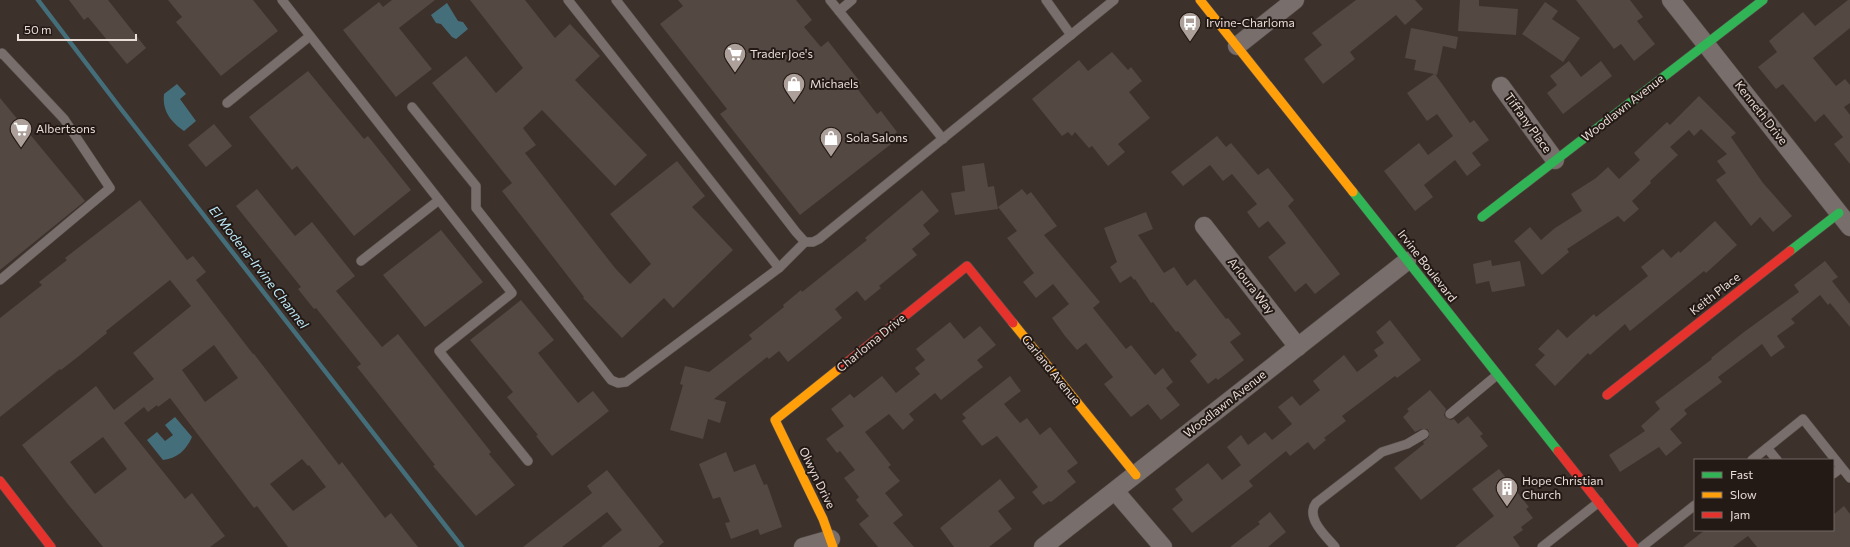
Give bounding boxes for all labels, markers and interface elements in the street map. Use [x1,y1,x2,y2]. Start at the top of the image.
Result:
bus stop icon: Irvine-Charloma [1177,10,1203,43]
place label: Irvine-Charloma [1206,15,1295,29]
scale bar [18,16,136,42]
text: 50 m [24,22,52,36]
supermarket icon: Trader Joe's [722,41,748,74]
place label: Trader Joe's [750,46,813,61]
shop icon: Michaels [781,71,807,104]
street label: Woodlawn Avenue [1578,71,1666,144]
place label: Michaels [810,76,859,90]
street label: Kenneth Drive [1733,78,1791,147]
street label: Tiffany Place [1502,90,1555,155]
supermarket icon: Albertsons [8,116,34,149]
place label: Albertsons [36,121,95,135]
shop icon: Sola Salons [818,125,844,158]
place label: Sola Salons [846,130,908,144]
water label: El Modena-Irvine Channel [206,202,312,332]
street label: Irvine Boulevard [1395,227,1460,304]
street label: Arloura Way [1226,255,1278,316]
street label: Keith Place [1686,269,1742,317]
street label: Charloma Drive [833,310,908,374]
street label: Garland Avenue [1019,332,1084,407]
street label: Woodlawn Avenue [1180,367,1268,440]
street label: Olwyn Drive [797,444,839,511]
legend [1694,459,1834,531]
text: Fast [1730,467,1753,481]
place label: Hope Christian Church [1522,473,1603,501]
building icon: Hope Christian Church [1494,475,1520,508]
text: Slow [1730,487,1757,501]
text: Jam [1730,507,1750,522]

